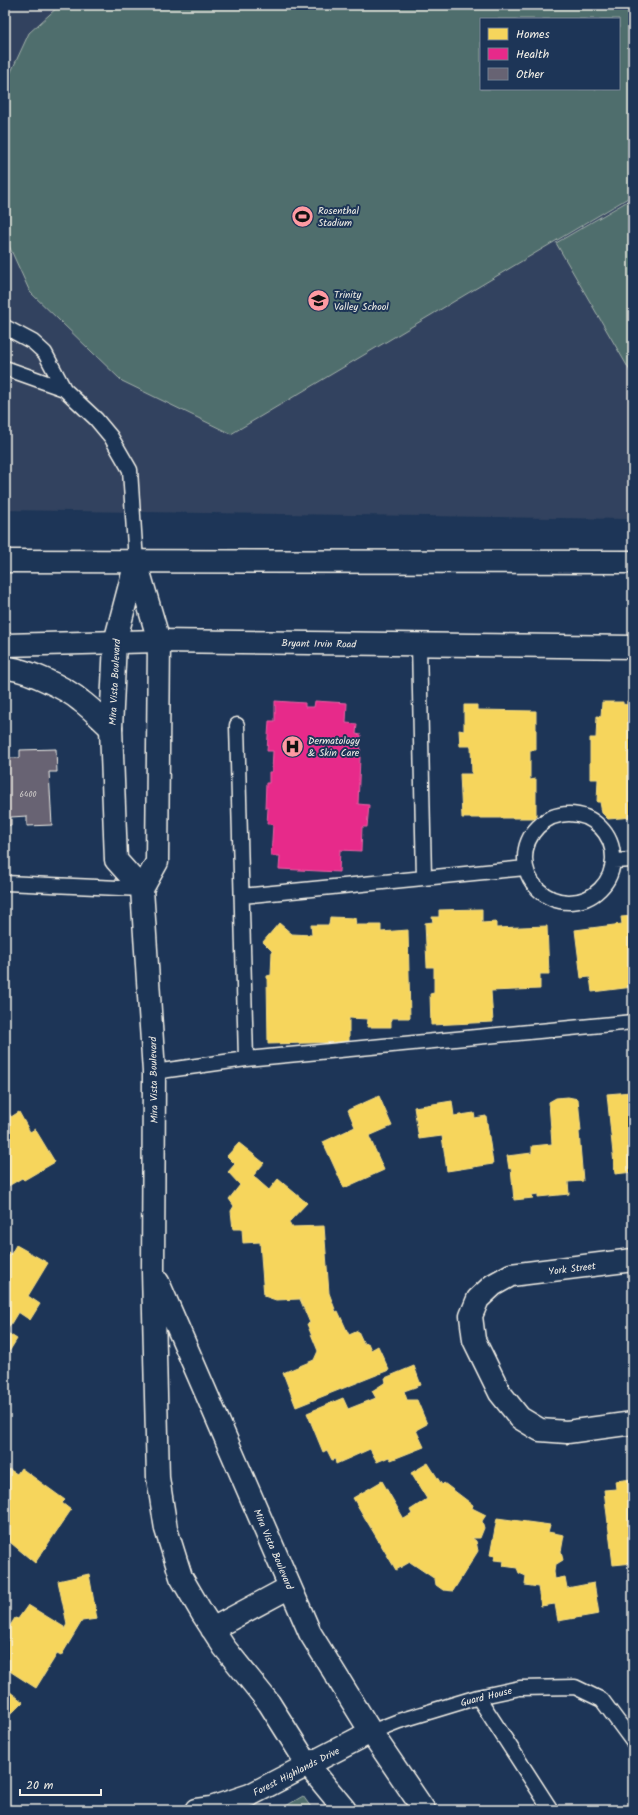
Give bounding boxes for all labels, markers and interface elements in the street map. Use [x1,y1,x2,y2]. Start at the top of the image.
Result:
legend [480,18,620,90]
text: Homes [516,25,550,44]
text: Health [516,45,549,64]
text: Other [516,65,545,84]
sports icon: Rosenthal Stadium [289,203,315,229]
place label: Rosenthal Stadium [318,203,359,231]
school or university icon: Trinity Valley School [306,287,332,313]
place label: Trinity Valley School [334,287,389,315]
street label: Bryant Irvin Road [282,635,357,653]
street label: Mira Vista Boulevard [105,637,125,726]
hospital icon: Dermatology & Skin Care [279,733,305,759]
place label: Dermatology & Skin Care [308,733,360,761]
house number: 6400 [20,788,36,801]
street label: Mira Vista Boulevard [145,1036,163,1123]
street label: York Street [547,1258,597,1280]
street label: Mira Vista Boulevard [249,1506,298,1593]
street label: Guard House [459,1683,514,1711]
street label: Forest Highlands Drive [250,1743,343,1801]
scale bar [20,1771,101,1797]
text: 20 m [26,1776,54,1795]

